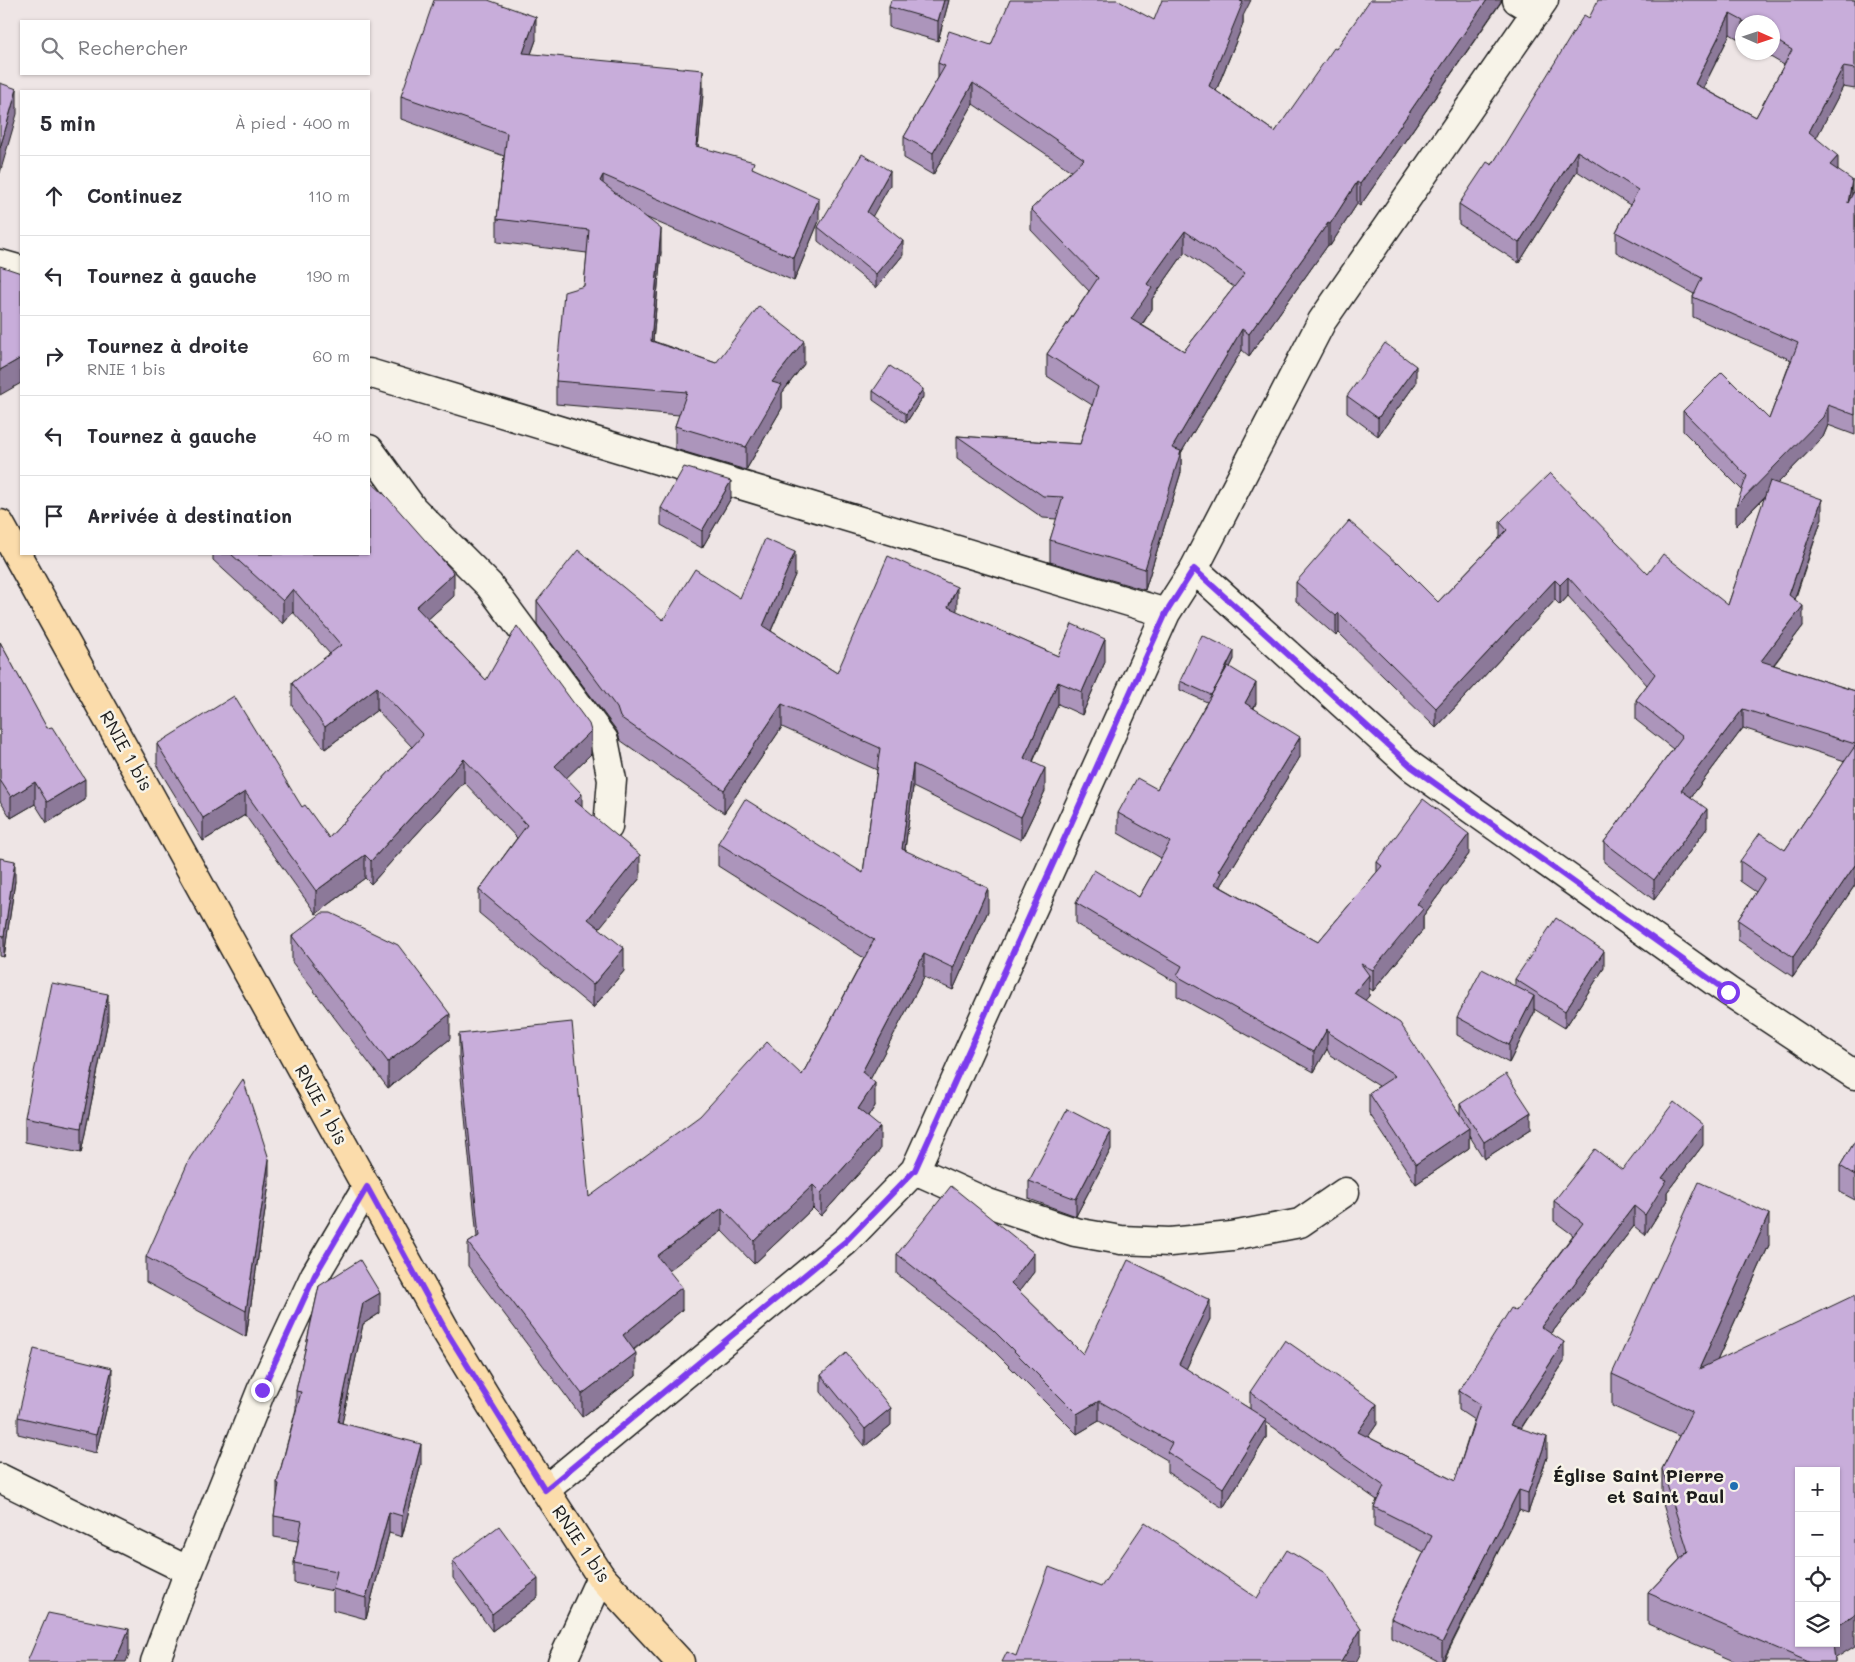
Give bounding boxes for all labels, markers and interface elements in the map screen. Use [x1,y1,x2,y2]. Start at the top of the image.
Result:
north arrow [1735,15,1780,60]
search box [20,20,370,75]
icon: search [38,34,66,62]
text: Rechercher [78,35,188,60]
text: 5 min [40,109,96,136]
text: À pied · 400 m [235,112,350,133]
icon: ahead [40,182,68,210]
text: Continuez [87,183,182,208]
text: 110 m [308,185,350,206]
icon: left [40,262,68,290]
text: Tournez à gauche [87,263,256,288]
text: 190 m [306,265,350,286]
text: Tournez à droite [87,333,249,358]
icon: right [40,342,68,370]
text: 60 m [313,345,350,366]
text: RNIE 1 bis [87,358,166,379]
icon: left [40,422,68,450]
text: Tournez à gauche [87,423,256,448]
text: 40 m [313,425,350,446]
icon: arrive [40,502,68,530]
text: Arrivée à destination [87,503,292,528]
street label: RNIE 1 bis [95,706,159,795]
route start [1717,981,1740,1004]
street label: RNIE 1 bis [290,1060,354,1149]
route end [251,1379,274,1402]
place label: Église Saint Pierre et Saint Paul [1553,1463,1724,1508]
map controls [1795,1467,1840,1647]
button: + [1795,1467,1840,1512]
marker: Église Saint Pierre et Saint Paul [1728,1480,1740,1492]
street label: RNIE 1 bis [547,1500,616,1587]
button: − [1795,1512,1840,1557]
button: locate [1795,1557,1840,1602]
button: layers [1795,1602,1840,1647]

